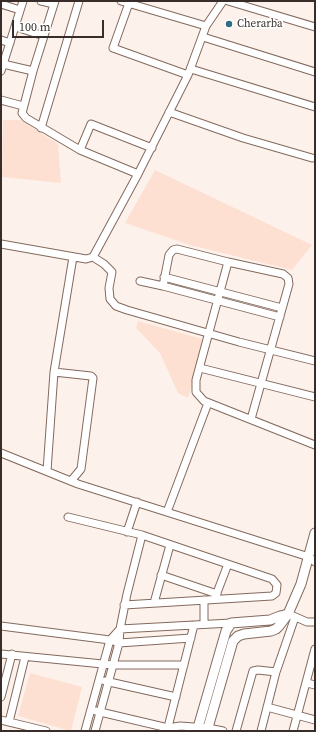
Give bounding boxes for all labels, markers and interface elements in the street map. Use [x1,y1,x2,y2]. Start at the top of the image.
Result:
scale bar [14,12,106,38]
place label: Cherarba [237,17,283,31]
text: 100 m [19,19,51,35]
marker: Cherarba [224,19,234,29]

